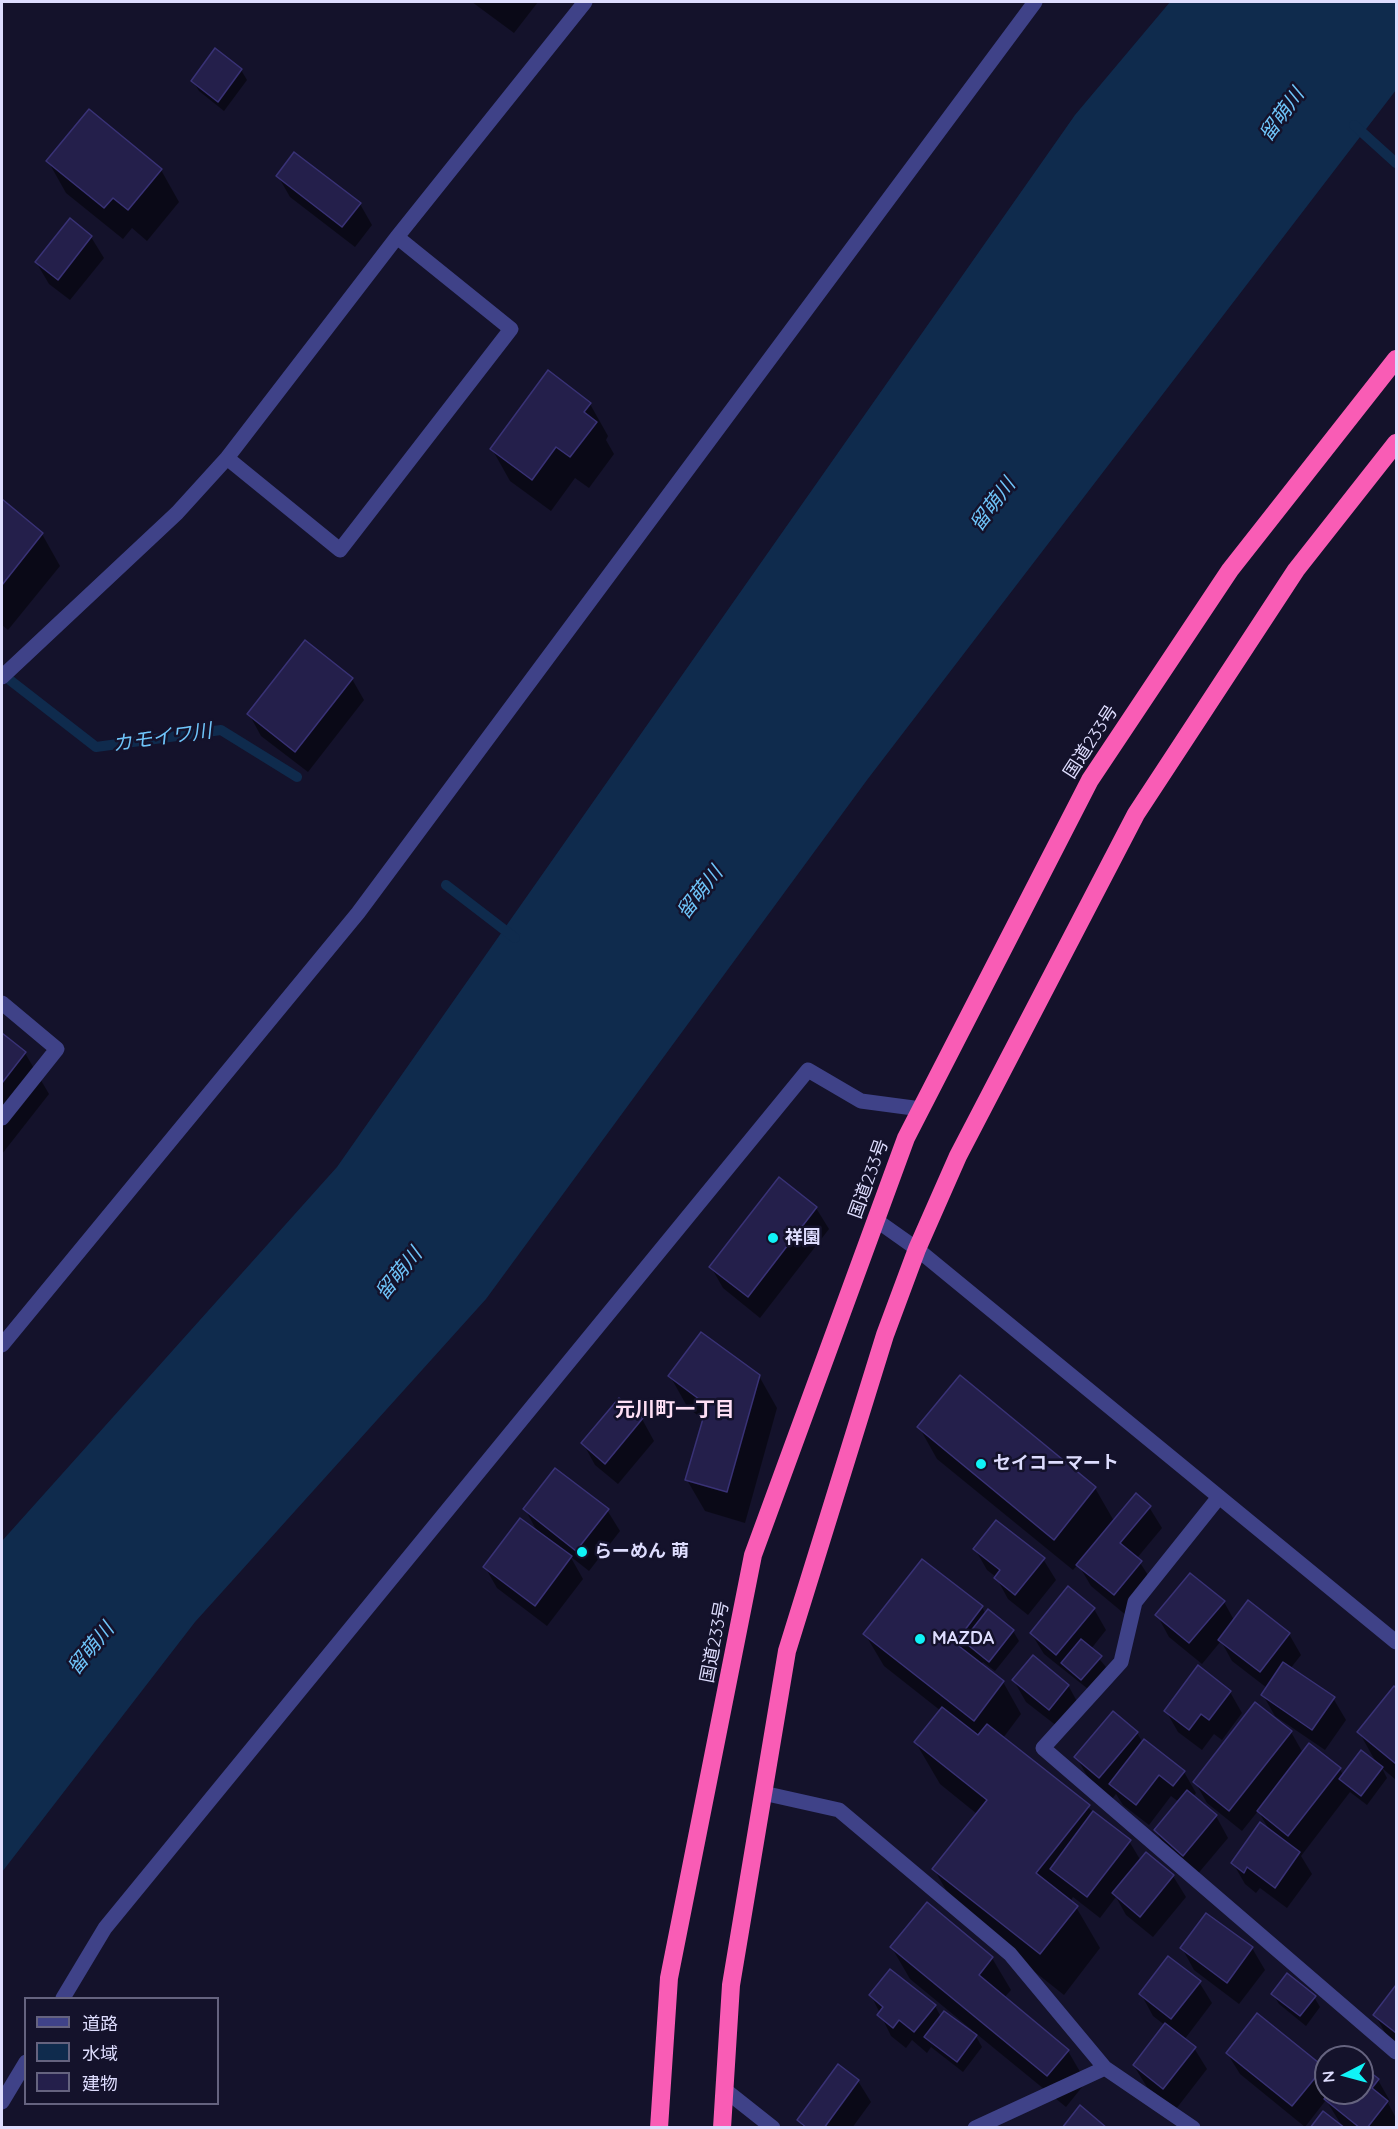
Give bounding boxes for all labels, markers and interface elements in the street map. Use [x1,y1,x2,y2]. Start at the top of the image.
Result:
water label: 留萌川 [1255,84,1309,146]
water label: 留萌川 [965,474,1021,536]
street label: 国道233号 [1059,701,1123,783]
water label: カモイワ川 [111,719,213,757]
water label: 留萌川 [672,862,728,924]
street label: 国道233号 [845,1136,893,1222]
place label: 祥園 [785,1227,821,1249]
marker: 祥園 [766,1231,780,1245]
water label: 留萌川 [371,1243,427,1305]
district label: 元川町一丁目 [615,1398,735,1422]
place label: セイコーマート [993,1453,1119,1475]
marker: セイコーマート [974,1457,988,1471]
place label: らーめん 萌 [594,1541,689,1563]
marker: らーめん 萌 [575,1545,589,1559]
street label: 国道233号 [696,1599,734,1685]
water label: 留萌川 [63,1618,119,1680]
place label: MAZDA [932,1628,994,1650]
marker: MAZDA [913,1632,927,1646]
legend [24,1997,219,2105]
text: 道路 [82,2012,118,2035]
text: 水域 [82,2042,118,2065]
north arrow [1314,2045,1374,2105]
text: N [1318,2070,1339,2084]
text: 建物 [82,2072,118,2095]

